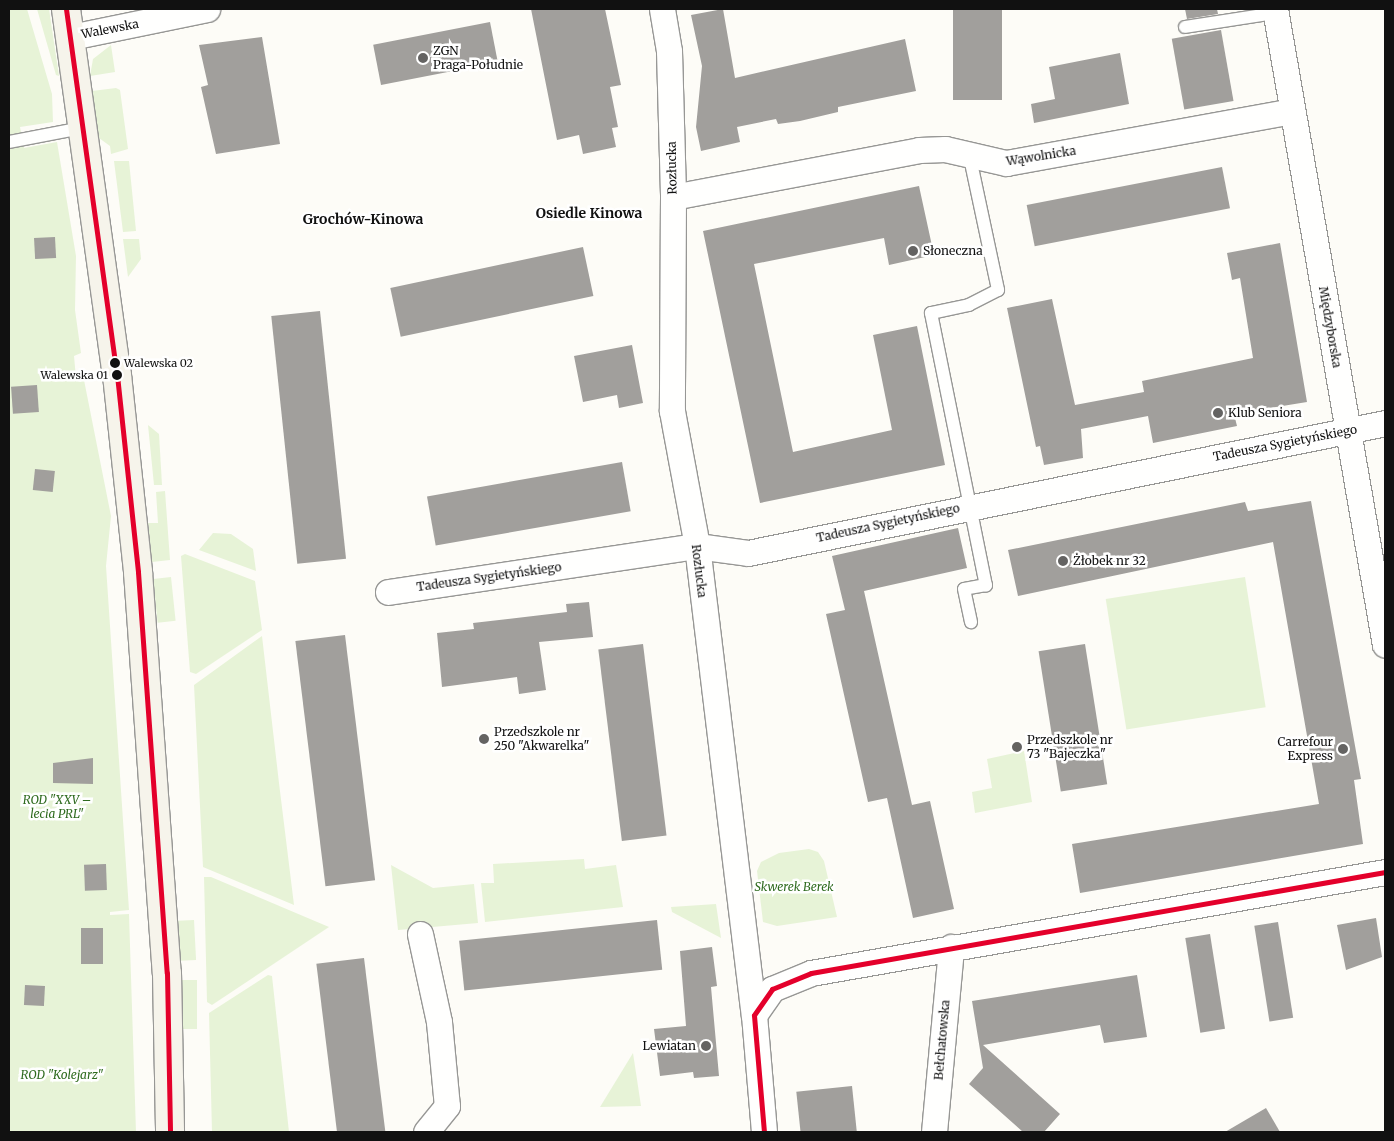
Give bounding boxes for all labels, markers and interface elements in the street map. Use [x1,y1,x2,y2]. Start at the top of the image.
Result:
street label: Walewska [80,16,140,42]
place label: ZGN Praga-Południe [433,44,523,72]
marker: ZGN Praga-Południe [417,52,429,64]
street label: Rozłucka [664,141,680,195]
street label: Wąwolnicka [1005,143,1077,169]
district label: Osiedle Kinowa [536,205,642,221]
district label: Grochów-Kinowa [303,211,423,227]
place label: Słoneczna [923,244,983,258]
marker: Słoneczna [907,245,919,257]
street label: Międzyborska [1316,285,1344,369]
place label: Walewska 02 [124,356,193,370]
marker: Walewska 02 [110,358,120,368]
place label: Walewska 01 [41,368,108,382]
marker: Walewska 01 [112,370,122,380]
place label: Klub Seniora [1228,406,1302,420]
marker: Klub Seniora [1212,407,1224,419]
street label: Tadeusza Sygietyńskiego [1212,422,1358,464]
street label: Tadeusza Sygietyńskiego [815,501,961,545]
street label: Rozłucka [689,544,709,598]
place label: Żłobek nr 32 [1073,554,1146,568]
marker: Żłobek nr 32 [1057,555,1069,567]
street label: Tadeusza Sygietyńskiego [416,560,562,594]
place label: Przedszkole nr 250 "Akwarelka" [494,725,589,753]
marker: Przedszkole nr 250 "Akwarelka" [478,733,490,745]
place label: Przedszkole nr 73 "Bajeczka" [1027,733,1113,761]
place label: Carrefour Express [1278,735,1333,763]
marker: Przedszkole nr 73 "Bajeczka" [1011,741,1023,753]
marker: Carrefour Express [1337,743,1349,755]
park label: ROD "XXV – lecia PRL" [23,793,91,821]
park label: Skwerek Berek [754,880,834,894]
street label: Bełchatowska [931,999,953,1081]
place label: Lewiatan [642,1039,696,1053]
marker: Lewiatan [700,1040,712,1052]
park label: ROD "Kolejarz" [21,1068,103,1082]

